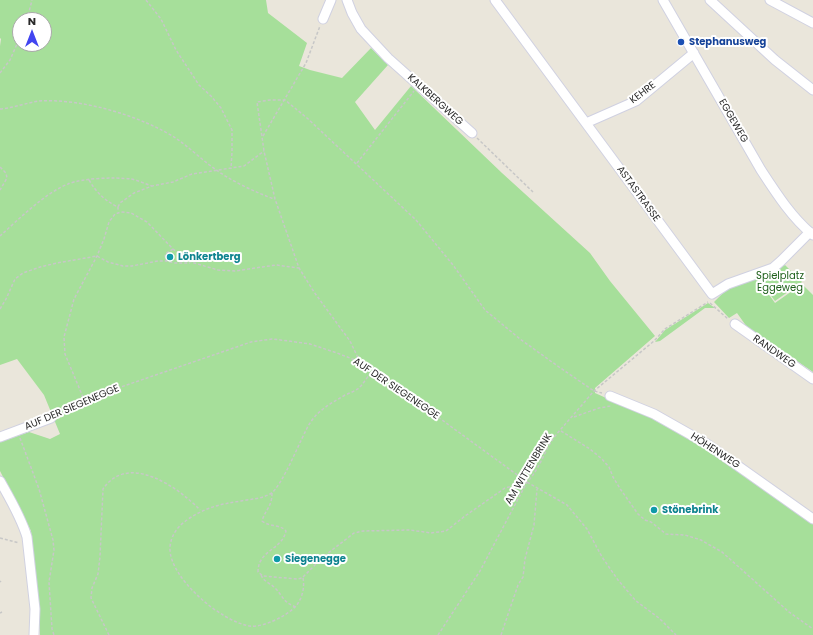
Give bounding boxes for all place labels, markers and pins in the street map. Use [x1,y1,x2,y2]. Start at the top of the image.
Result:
place label: Stephanusweg [689,36,766,48]
marker: Stephanusweg [676,37,686,47]
place label: Lönkertberg [178,251,241,263]
marker: Lönkertberg [165,252,175,262]
place label: Stönebrink [662,504,718,516]
marker: Stönebrink [649,505,659,515]
place label: Siegenegge [285,553,346,565]
marker: Siegenegge [272,554,282,564]

